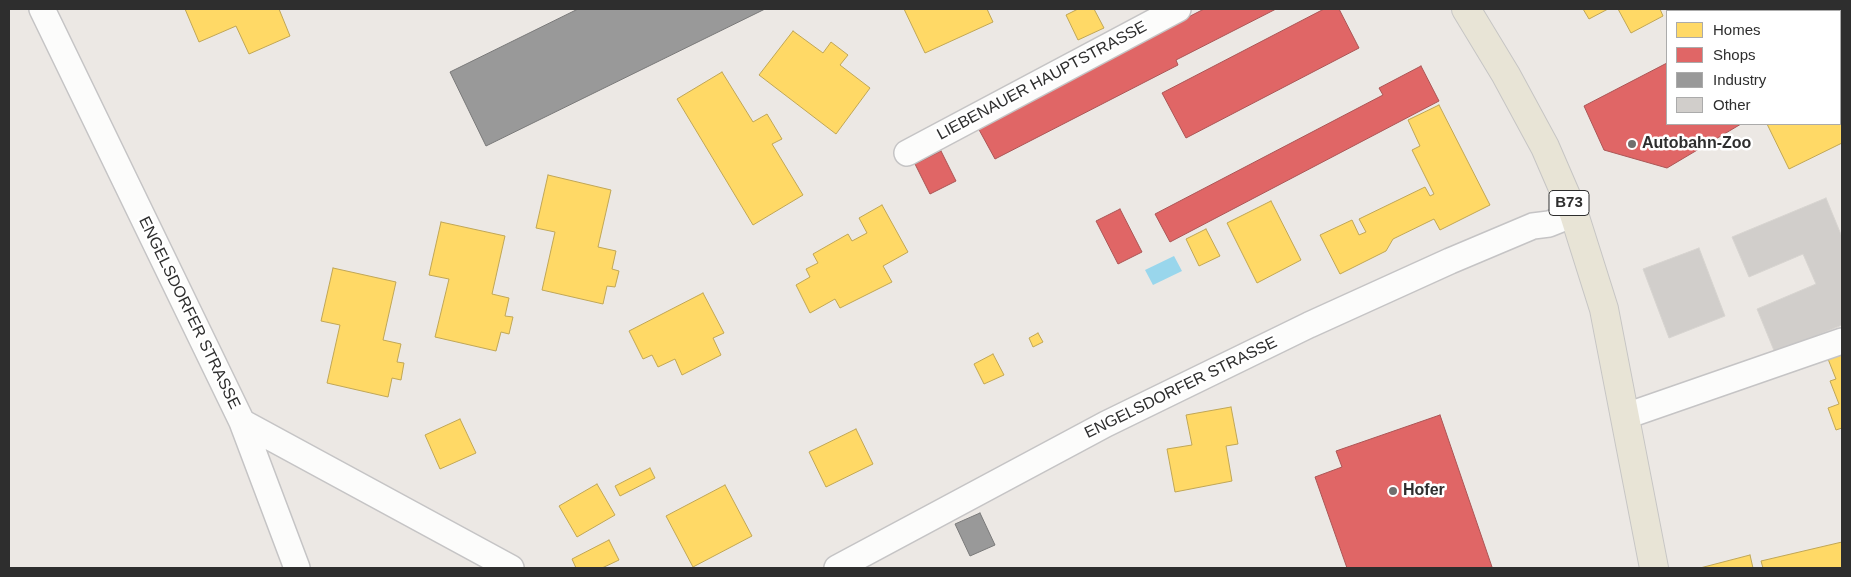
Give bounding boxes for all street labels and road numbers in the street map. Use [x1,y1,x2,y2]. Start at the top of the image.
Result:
street label: LIEBENAUER HAUPTSTRASSE [934,17,1150,145]
road number: B73 [1549,190,1589,216]
street label: ENGELSDORFER STRASSE [134,214,244,412]
street label: ENGELSDORFER STRASSE [1082,333,1280,443]

